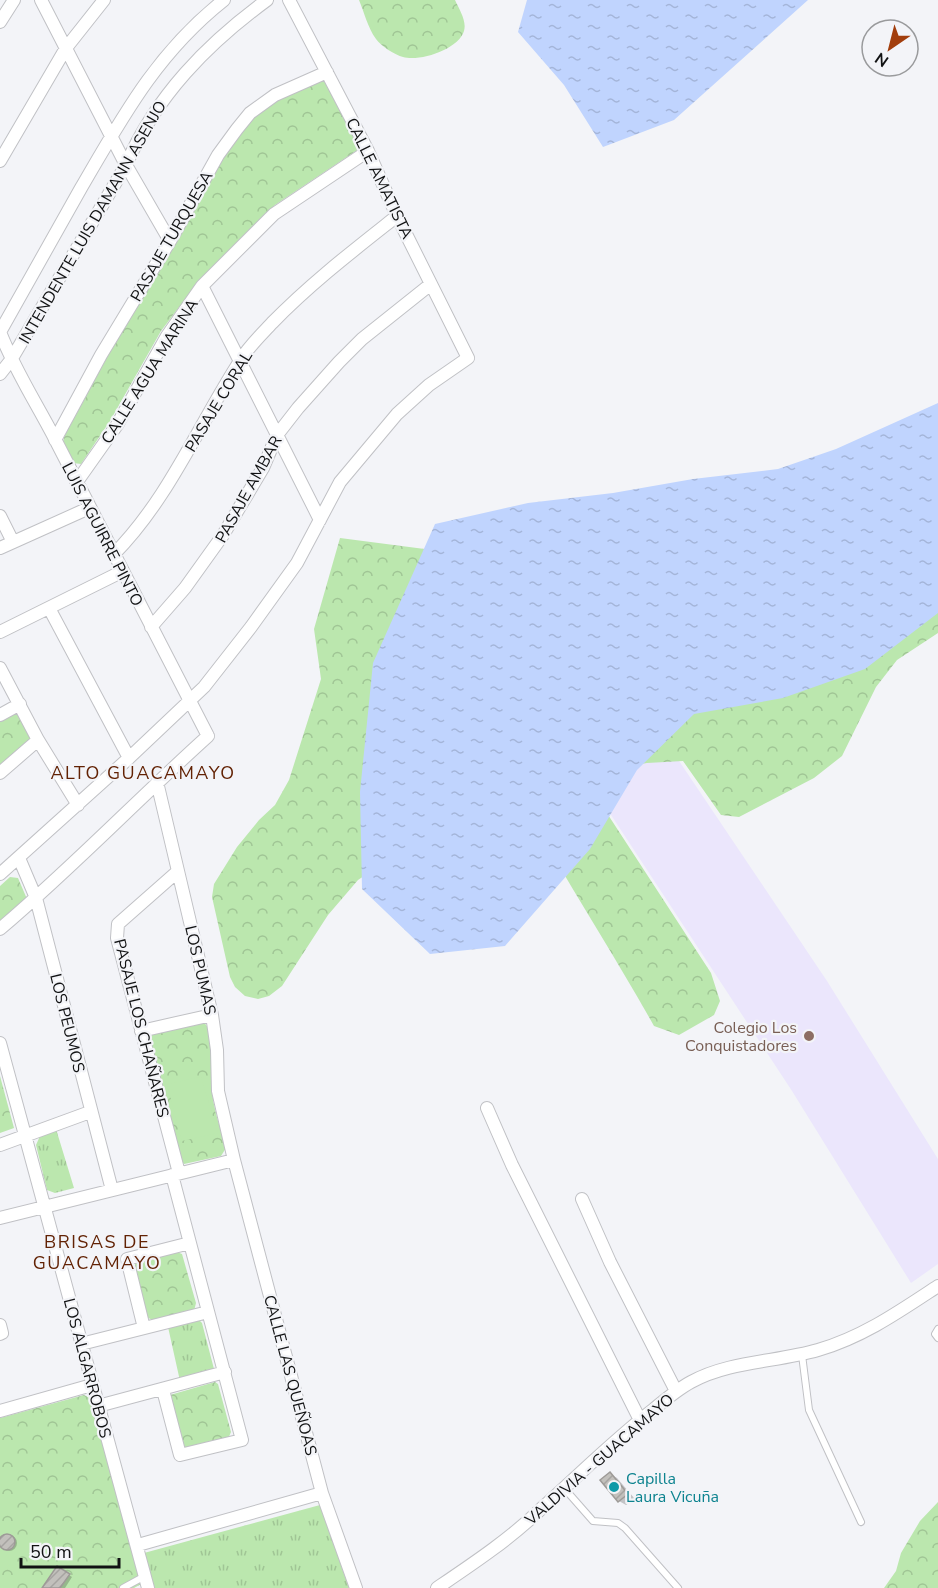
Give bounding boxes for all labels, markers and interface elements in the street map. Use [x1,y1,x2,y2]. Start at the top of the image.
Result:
north arrow [860,18,920,78]
text: N [871,47,893,72]
street label: INTENDENTE LUIS DAMANN ASENJO [14,97,172,348]
street label: CALLE AMATISTA [340,114,418,243]
street label: PASAJE TURQUESA [125,167,218,306]
street label: CALLE AGUA MARINA [96,295,204,448]
street label: PASAJE CORAL [180,346,258,456]
street label: PASAJE AMBAR [210,432,288,547]
street label: LUIS AGUIRRE PINTO [56,459,148,610]
district label: ALTO GUACAMAYO [50,761,236,785]
street label: LOS PUMAS [179,923,221,1017]
street label: PASAJE LOS CHAÑARES [108,937,174,1120]
street label: LOS PEUMOS [44,971,90,1075]
place label: Colegio Los Conquistadores [685,1017,797,1057]
marker: Colegio Los Conquistadores [802,1029,816,1043]
district label: BRISAS DE GUACAMAYO [33,1230,161,1275]
street label: CALLE LAS QUEÑOAS [258,1293,322,1458]
street label: LOS ALGARROBOS [58,1296,116,1441]
street label: VALDIVIA - GUACAMAYO [520,1389,679,1531]
place label: Capilla Laura Vicuña [626,1468,719,1508]
marker: Capilla Laura Vicuña [607,1480,621,1494]
scale bar [21,1531,118,1569]
text: 50 m [30,1540,72,1564]

